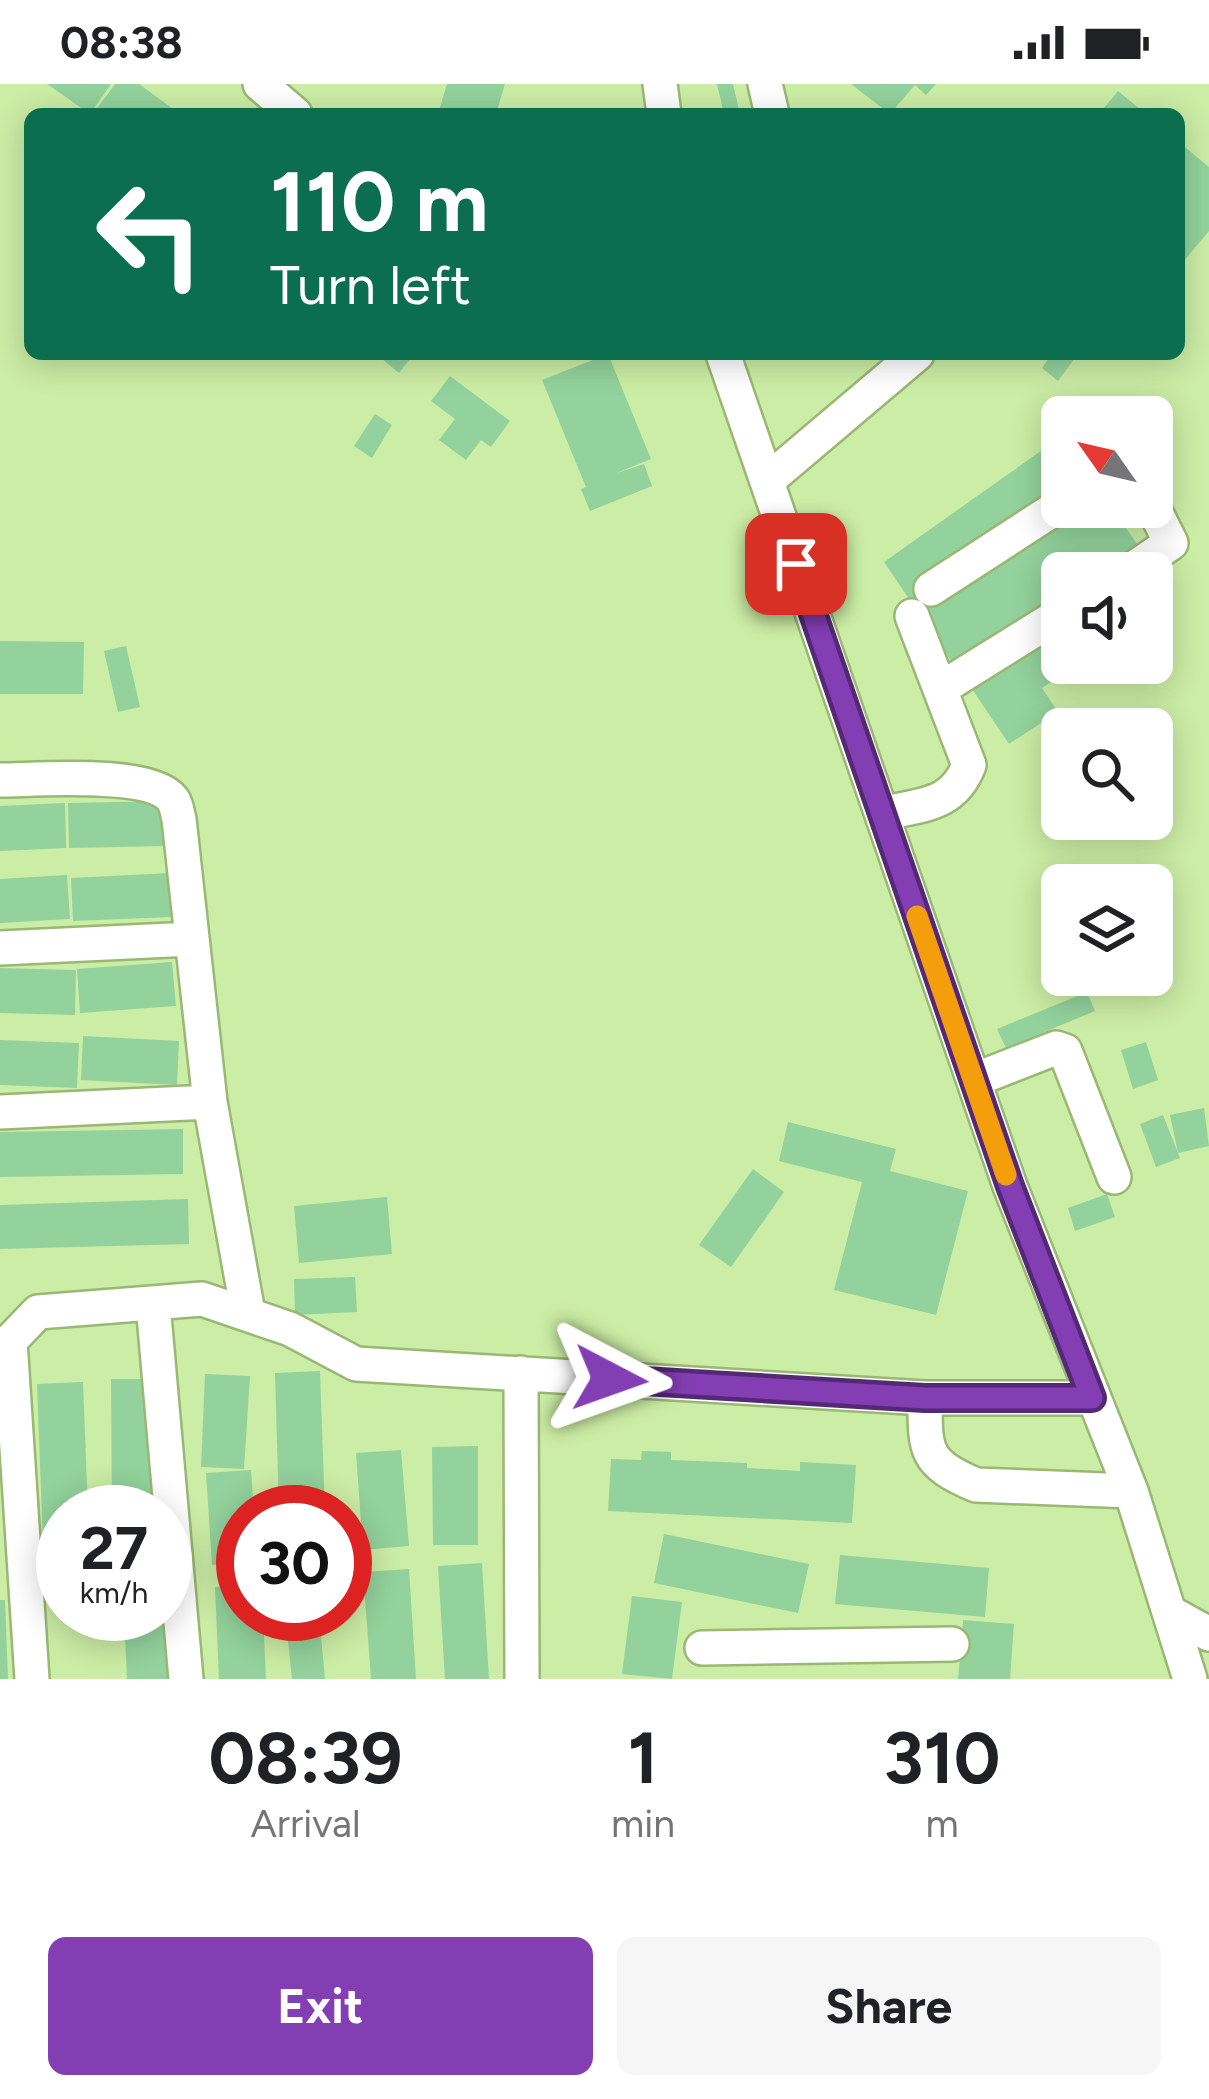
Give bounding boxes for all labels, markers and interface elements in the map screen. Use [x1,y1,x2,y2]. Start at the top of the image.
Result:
text: 08:38 [60,15,183,69]
text: 110 m [270,151,489,252]
icon: left [72,156,228,312]
text: Turn left [270,253,471,318]
north arrow [1041,396,1173,528]
map controls [1041,396,1173,996]
pin [745,513,847,615]
icon: arrive [763,531,829,597]
button: sound [1041,552,1173,684]
button: search [1041,708,1173,840]
button: layers [1041,864,1173,996]
position arrow [547,1316,673,1442]
speed limit sign: 30 [216,1485,372,1641]
text: 27 [80,1512,148,1584]
text: km/h [80,1574,148,1611]
text: 08:39 [208,1715,403,1801]
text: 1 [628,1715,658,1801]
text: 310 [883,1715,1001,1801]
text: Arrival [250,1800,361,1847]
text: min [611,1800,675,1847]
text: m [925,1800,959,1847]
button: Exit [48,1937,593,2075]
button: Share [617,1937,1161,2075]

